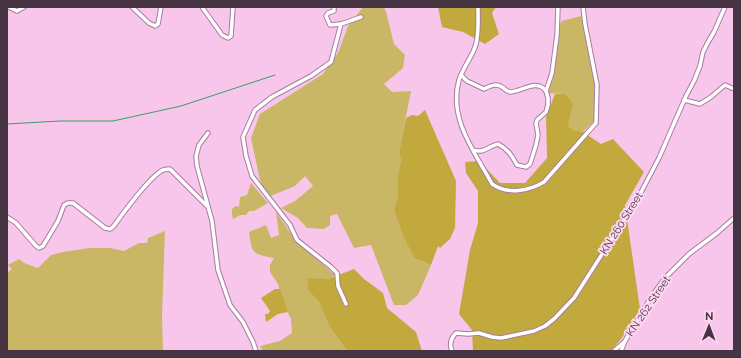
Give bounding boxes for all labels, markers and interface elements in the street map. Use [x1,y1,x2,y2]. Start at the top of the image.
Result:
street label: KN 260 Street [597,190,646,257]
street label: KN 262 Street [624,273,673,339]
north arrow [689,306,729,346]
text: N [705,310,713,323]

